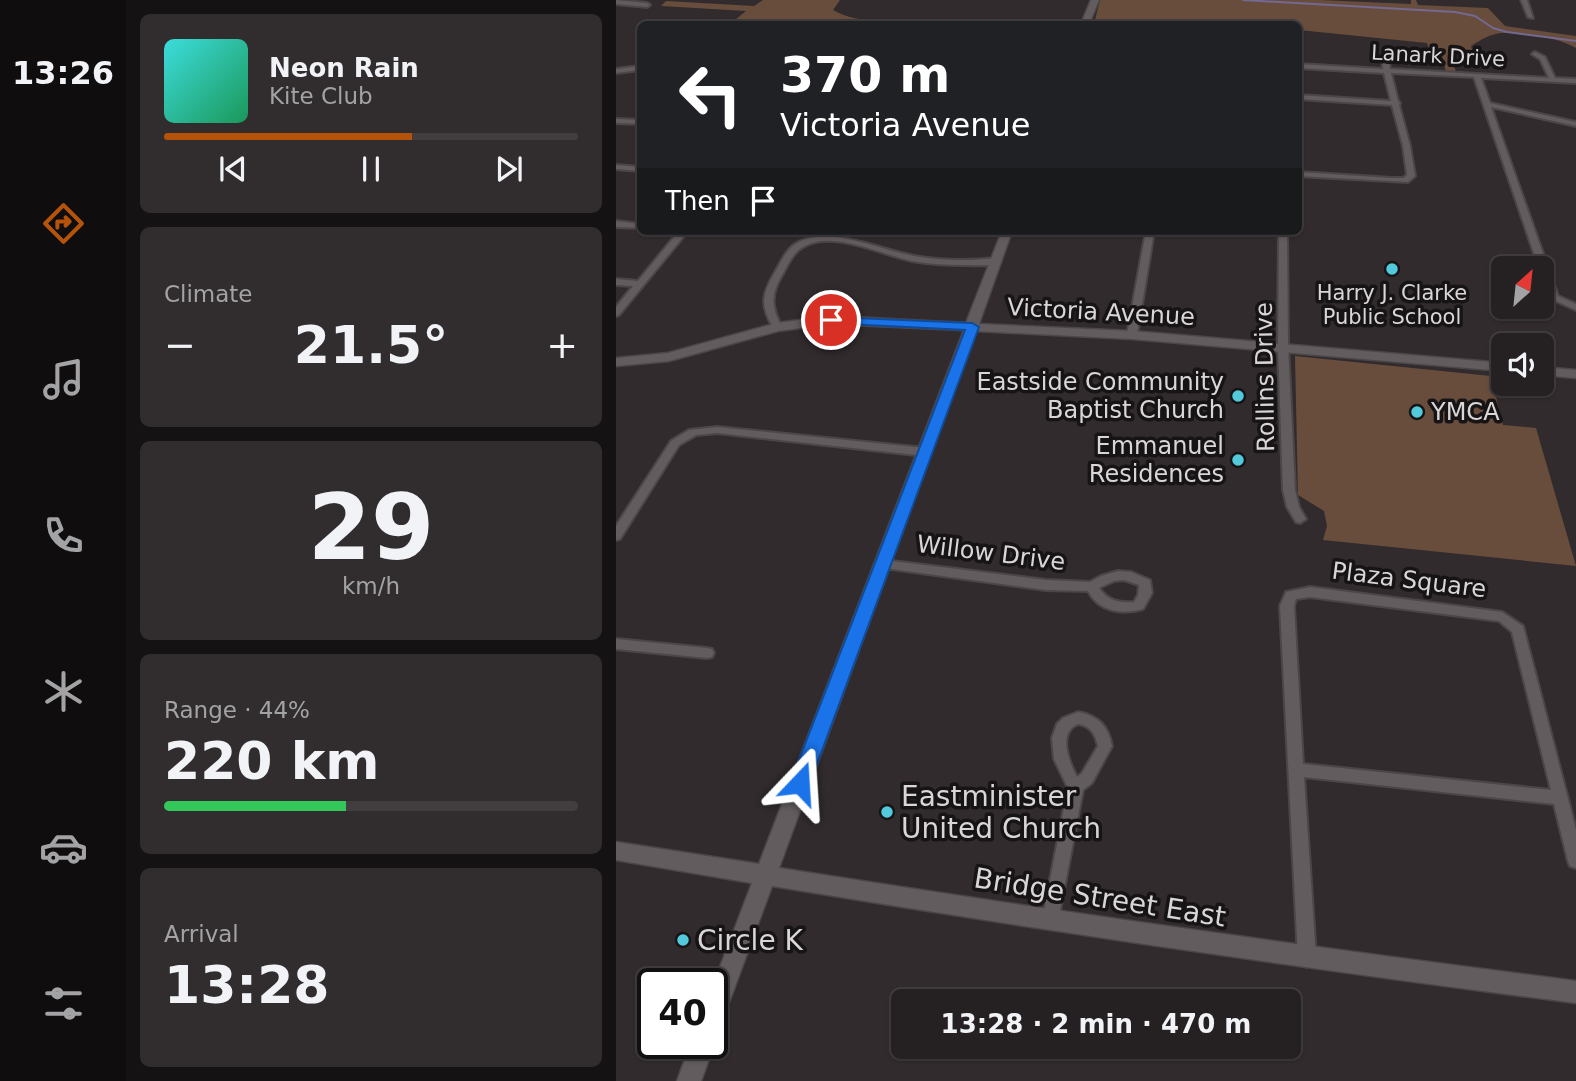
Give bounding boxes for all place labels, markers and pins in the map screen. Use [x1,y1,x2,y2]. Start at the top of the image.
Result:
marker: Harry J. Clarke Public School [1384,261,1400,277]
place label: Harry J. Clarke Public School [1317,281,1467,329]
pin [801,290,861,350]
place label: Eastside Community Baptist Church [977,368,1224,424]
marker: Eastside Community Baptist Church [1230,388,1246,404]
place label: YMCA [1430,398,1500,426]
marker: YMCA [1409,404,1425,420]
place label: Emmanuel Residences [1089,432,1224,488]
marker: Emmanuel Residences [1230,452,1246,468]
place label: Eastminister United Church [901,780,1101,845]
marker: Eastminister United Church [879,804,895,820]
place label: Circle K [697,924,804,957]
marker: Circle K [675,932,691,948]

